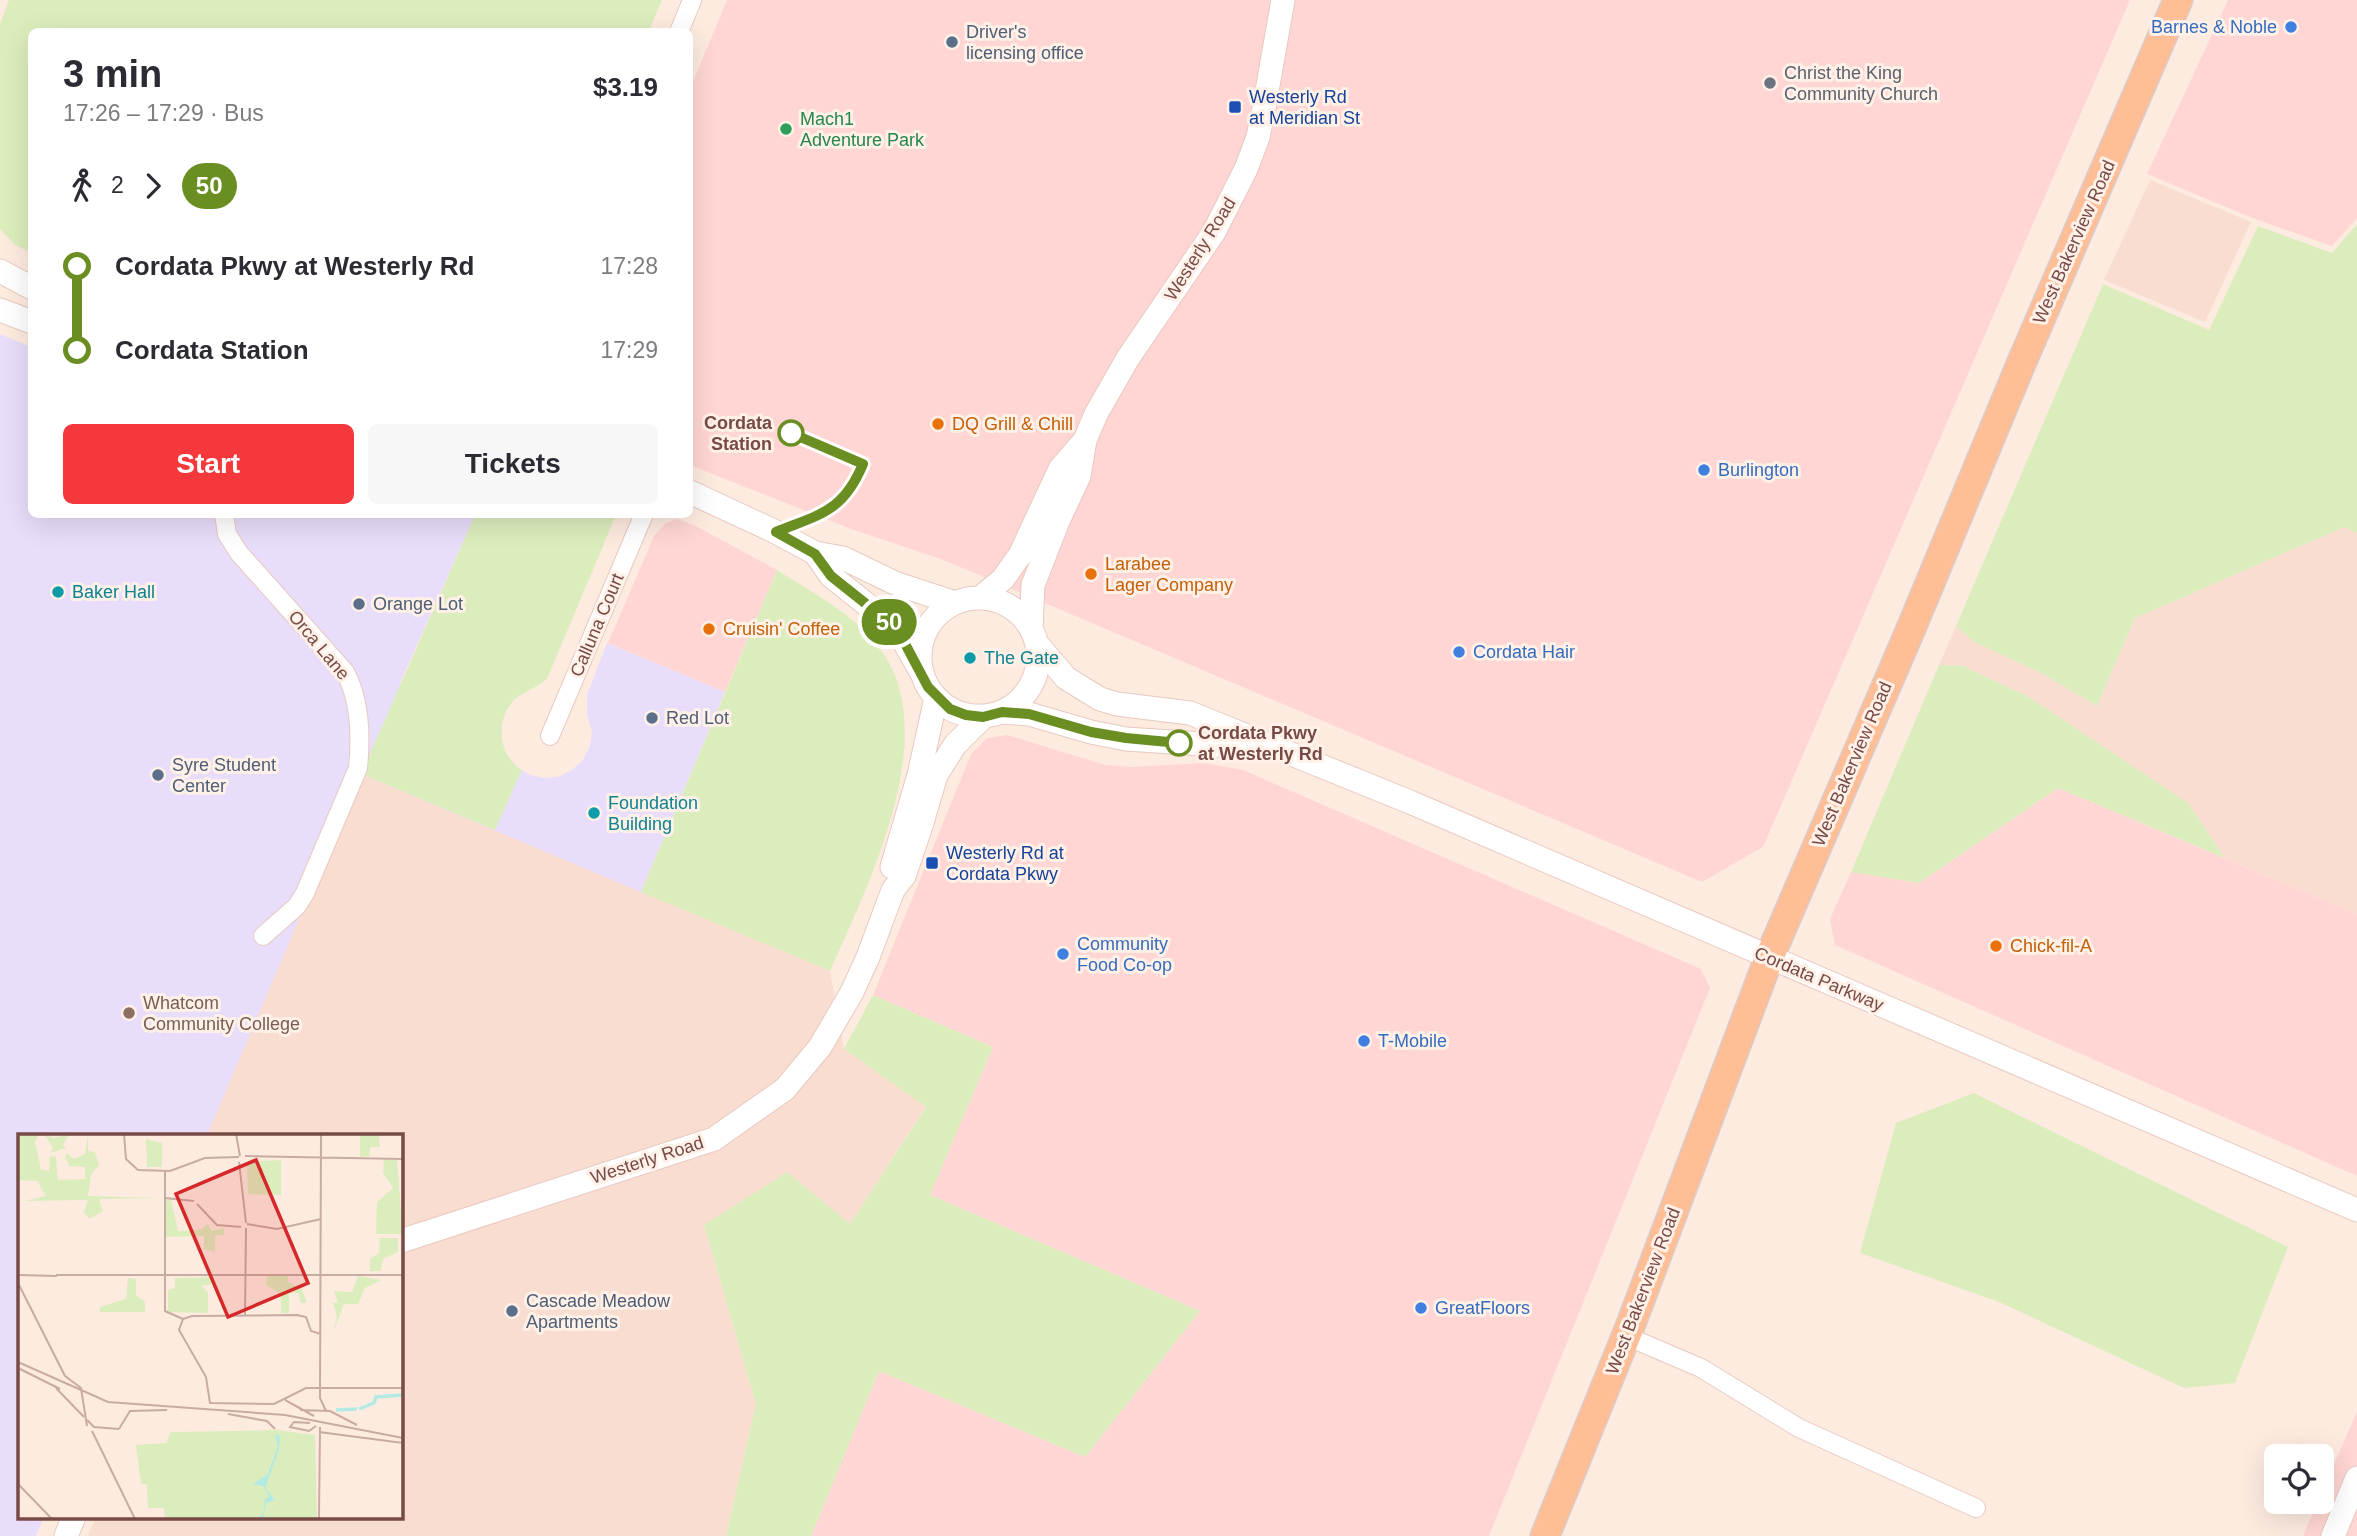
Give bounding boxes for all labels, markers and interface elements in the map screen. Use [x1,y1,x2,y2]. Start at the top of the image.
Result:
place label: Barnes & Noble [2151,17,2277,37]
marker: Barnes & Noble [2283,19,2299,35]
place label: Driver's licensing office [966,22,1084,63]
marker: Driver's licensing office [944,34,960,50]
text: 3 min [63,53,162,95]
place label: Christ the King Community Church [1784,63,1938,104]
text: $3.19 [593,72,658,102]
marker: Christ the King Community Church [1762,75,1778,91]
place label: Westerly Rd at Meridian St [1249,87,1360,128]
marker: Westerly Rd at Meridian St [1227,99,1243,115]
text: 17:26 – 17:29 · Bus [63,100,264,126]
place label: Mach1 Adventure Park [800,109,925,150]
marker: Mach1 Adventure Park [778,121,794,137]
street label: West Bakerview Road [2029,157,2119,327]
icon: walk [63,167,101,205]
icon: forward [134,167,172,205]
text: 2 [111,172,124,198]
text: 50 [196,172,223,199]
street label: Westerly Road [1160,194,1240,304]
text: Cordata Pkwy at Westerly Rd [115,251,474,281]
text: 17:28 [600,253,658,279]
text: Cordata Station [115,335,309,365]
text: 17:29 [600,337,658,363]
place label: Cordata Station [704,413,773,454]
place label: DQ Grill & Chill [952,414,1073,434]
marker: DQ Grill & Chill [930,416,946,432]
marker: Cordata Station [778,420,804,446]
button: Start [63,424,354,504]
button: Tickets [368,424,658,504]
place label: Burlington [1718,460,1799,480]
marker: Burlington [1696,462,1712,478]
place label: Larabee Lager Company [1105,554,1233,595]
marker: Larabee Lager Company [1083,566,1099,582]
street label: Calluna Court [566,570,628,680]
place label: Baker Hall [72,582,155,602]
marker: Baker Hall [50,584,66,600]
place label: Orange Lot [373,594,463,614]
marker: Orange Lot [351,596,367,612]
line badge: 50 [858,599,920,645]
street label: Orca Lane [284,606,354,684]
text: 50 [876,608,902,635]
place label: Cruisin' Coffee [723,619,840,639]
marker: Cruisin' Coffee [701,621,717,637]
place label: Cordata Hair [1473,642,1575,662]
marker: Cordata Hair [1451,644,1467,660]
place label: The Gate [984,648,1059,668]
marker: The Gate [962,650,978,666]
street label: West Bakerview Road [1808,679,1896,849]
place label: Red Lot [666,708,729,728]
marker: Red Lot [644,710,660,726]
place label: Cordata Pkwy at Westerly Rd [1198,723,1323,764]
marker: Cordata Pkwy at Westerly Rd [1166,730,1192,756]
place label: Syre Student Center [172,755,276,796]
marker: Syre Student Center [150,767,166,783]
place label: Foundation Building [608,793,698,834]
marker: Foundation Building [586,805,602,821]
place label: Westerly Rd at Cordata Pkwy [946,843,1064,884]
marker: Westerly Rd at Cordata Pkwy [924,855,940,871]
place label: Community Food Co-op [1077,934,1172,975]
place label: Chick-fil-A [2010,936,2092,956]
marker: Chick-fil-A [1988,938,2004,954]
street label: Cordata Parkway [1752,943,1886,1015]
marker: Community Food Co-op [1055,946,1071,962]
place label: Whatcom Community College [143,993,300,1034]
marker: Whatcom Community College [121,1005,137,1021]
place label: T-Mobile [1378,1031,1447,1051]
marker: T-Mobile [1356,1033,1372,1049]
street label: Westerly Road [588,1132,706,1188]
inset map [18,1134,402,1518]
street label: West Bakerview Road [1602,1205,1684,1377]
place label: Cascade Meadow Apartments [526,1291,671,1332]
place label: GreatFloors [1435,1298,1530,1318]
marker: GreatFloors [1413,1300,1429,1316]
marker: Cascade Meadow Apartments [504,1303,520,1319]
map controls [2264,1444,2334,1514]
button: locate [2264,1444,2334,1514]

